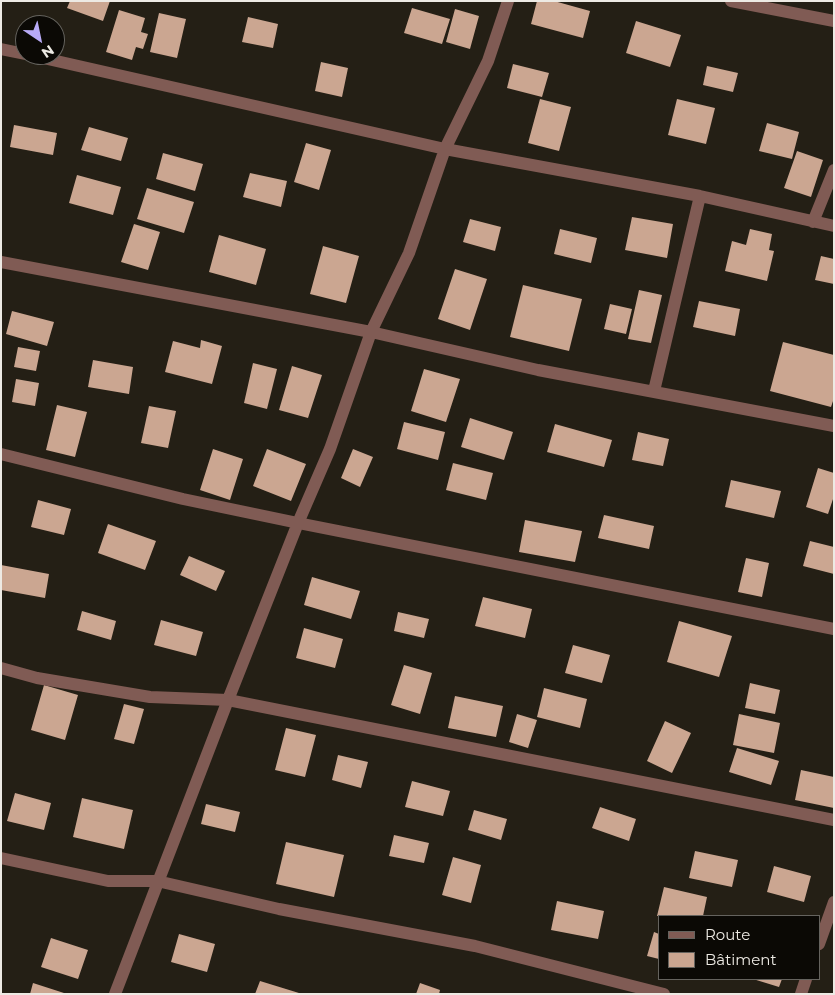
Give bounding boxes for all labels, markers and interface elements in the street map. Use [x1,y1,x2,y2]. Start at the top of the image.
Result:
north arrow [15,15,65,65]
text: N [38,41,58,62]
legend [658,915,820,980]
text: Route [705,925,750,944]
text: Bâtiment [705,950,777,969]

